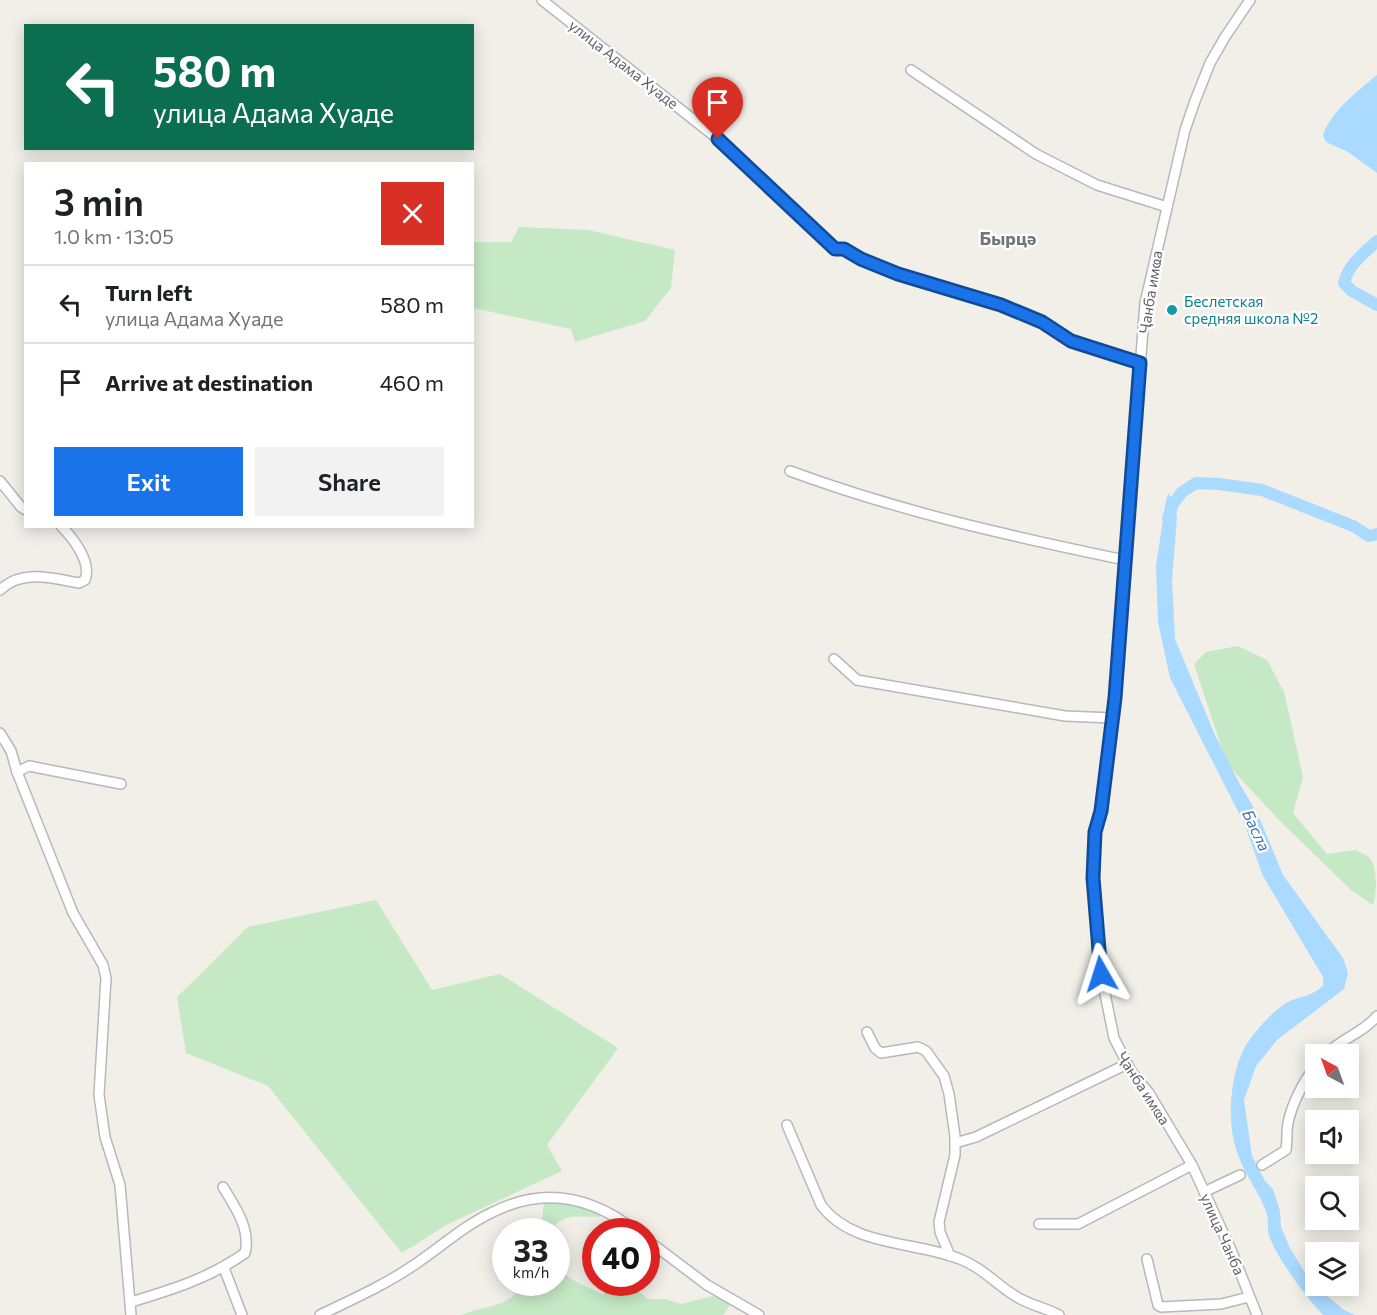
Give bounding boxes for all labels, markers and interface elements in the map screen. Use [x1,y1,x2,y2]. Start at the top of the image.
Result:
street label: улица Адама Хуаде [566,16,682,112]
text: 580 m [153,44,276,96]
icon: left [54,48,132,126]
pin [692,77,743,139]
icon: arrive [701,86,734,119]
text: улица Адама Хуаде [153,96,394,129]
text: 3 min [54,179,144,223]
button: close [381,182,444,245]
text: 1.0 km · 13:05 [54,224,174,248]
district label: Бырцә [980,227,1036,249]
street label: Ҷанба имҩа [1135,249,1165,335]
text: Turn left [105,279,192,306]
icon: left [54,288,87,321]
text: 580 m [380,291,444,318]
place label: Беслетская средняя школа №2 [1184,292,1318,327]
marker: Беслетская средняя школа №2 [1165,303,1179,317]
text: улица Адама Хуаде [105,306,284,330]
icon: arrive [54,366,87,399]
text: Arrive at destination [105,369,313,396]
text: 460 m [380,369,444,396]
button: Exit [54,447,243,516]
button: Share [255,447,444,516]
water label: Басла [1239,806,1275,854]
position arrow [1069,942,1133,1006]
north arrow [1305,1044,1359,1098]
map controls [1305,1044,1359,1296]
street label: Ҷанба имҩа [1114,1048,1174,1128]
button: sound [1305,1110,1359,1164]
button: search [1305,1176,1359,1230]
street label: улица Чанба [1197,1190,1249,1278]
speed limit sign: 40 [582,1218,660,1296]
text: 33 [514,1231,548,1268]
button: layers [1305,1242,1359,1296]
text: km/h [513,1263,549,1281]

